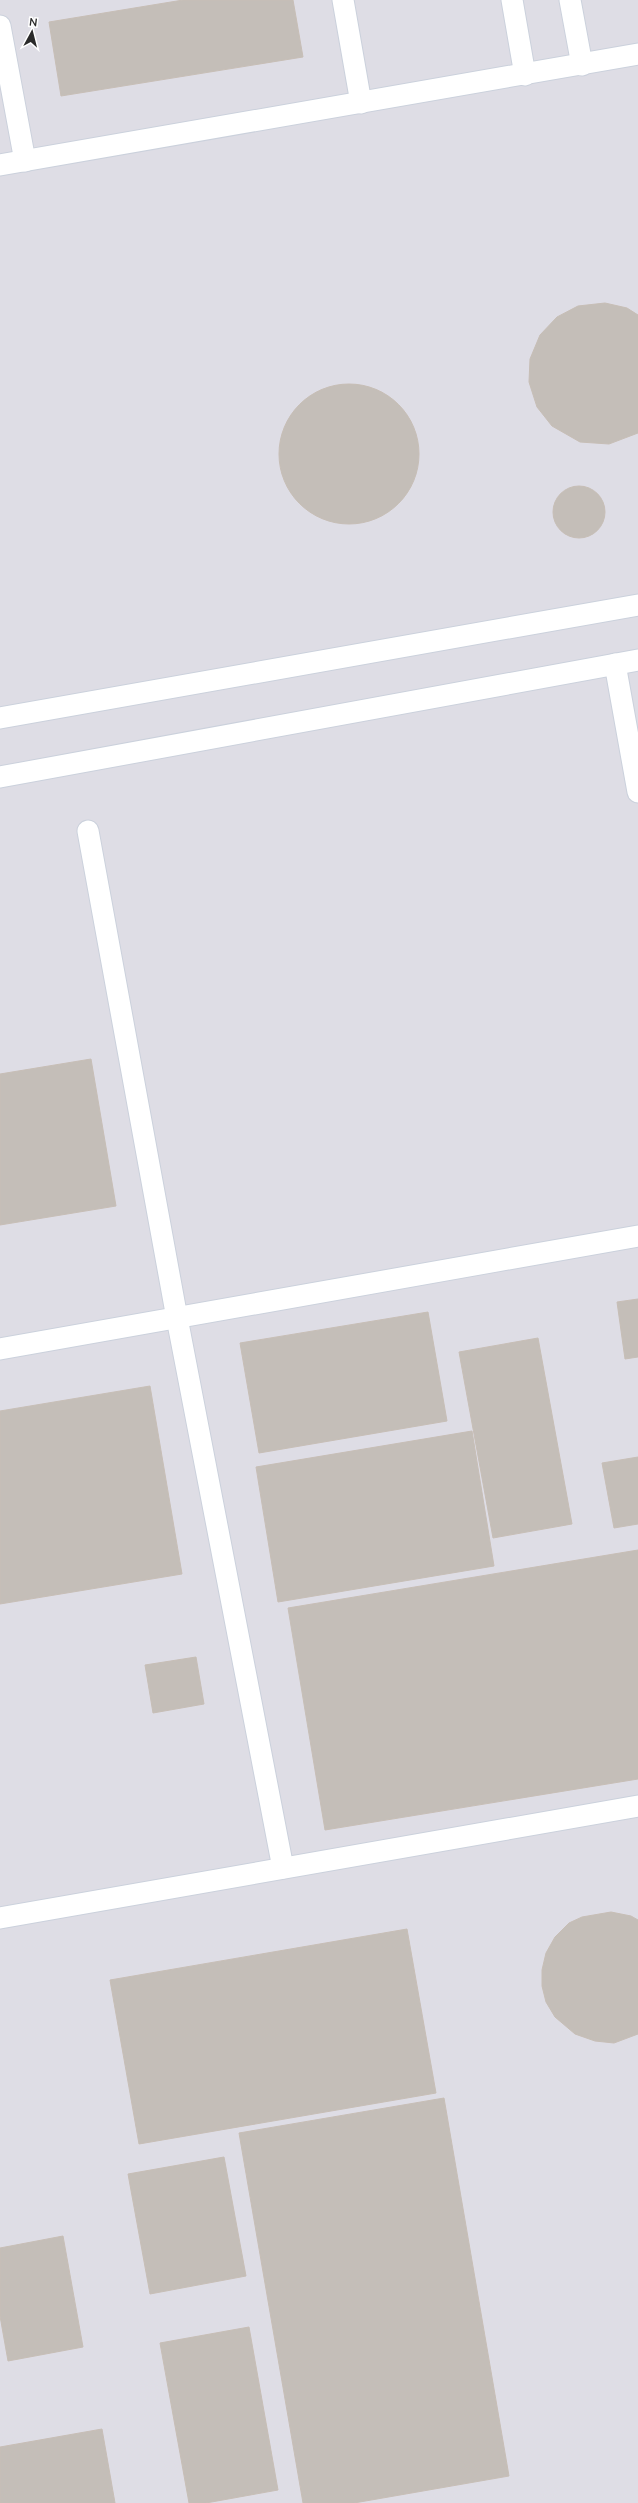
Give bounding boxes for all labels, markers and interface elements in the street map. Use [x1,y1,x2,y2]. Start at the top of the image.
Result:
north arrow [12,12,52,52]
text: N [28,15,38,31]

